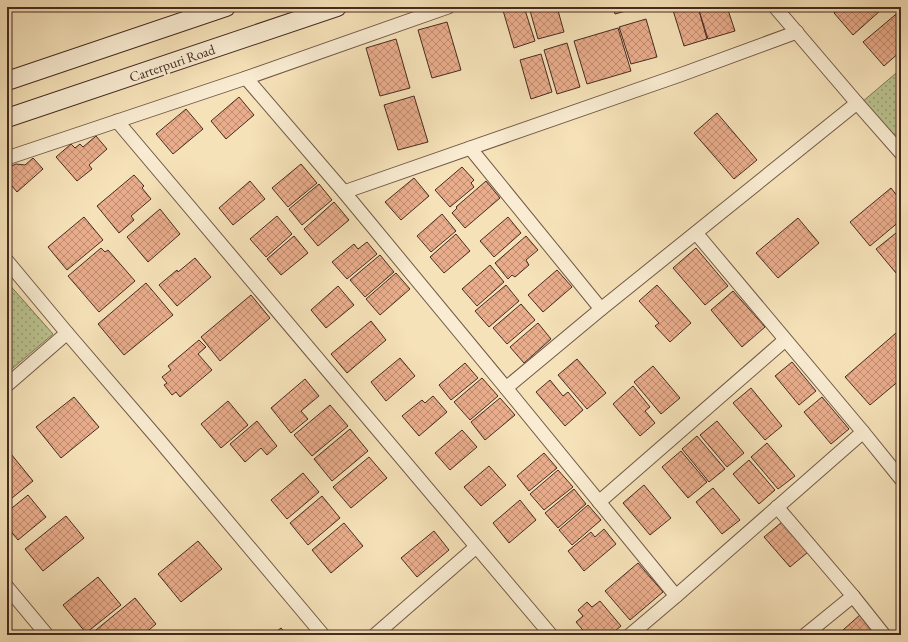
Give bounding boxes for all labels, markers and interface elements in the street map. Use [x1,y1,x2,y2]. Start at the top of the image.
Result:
street label: Carterpuri Road [127,40,218,86]

